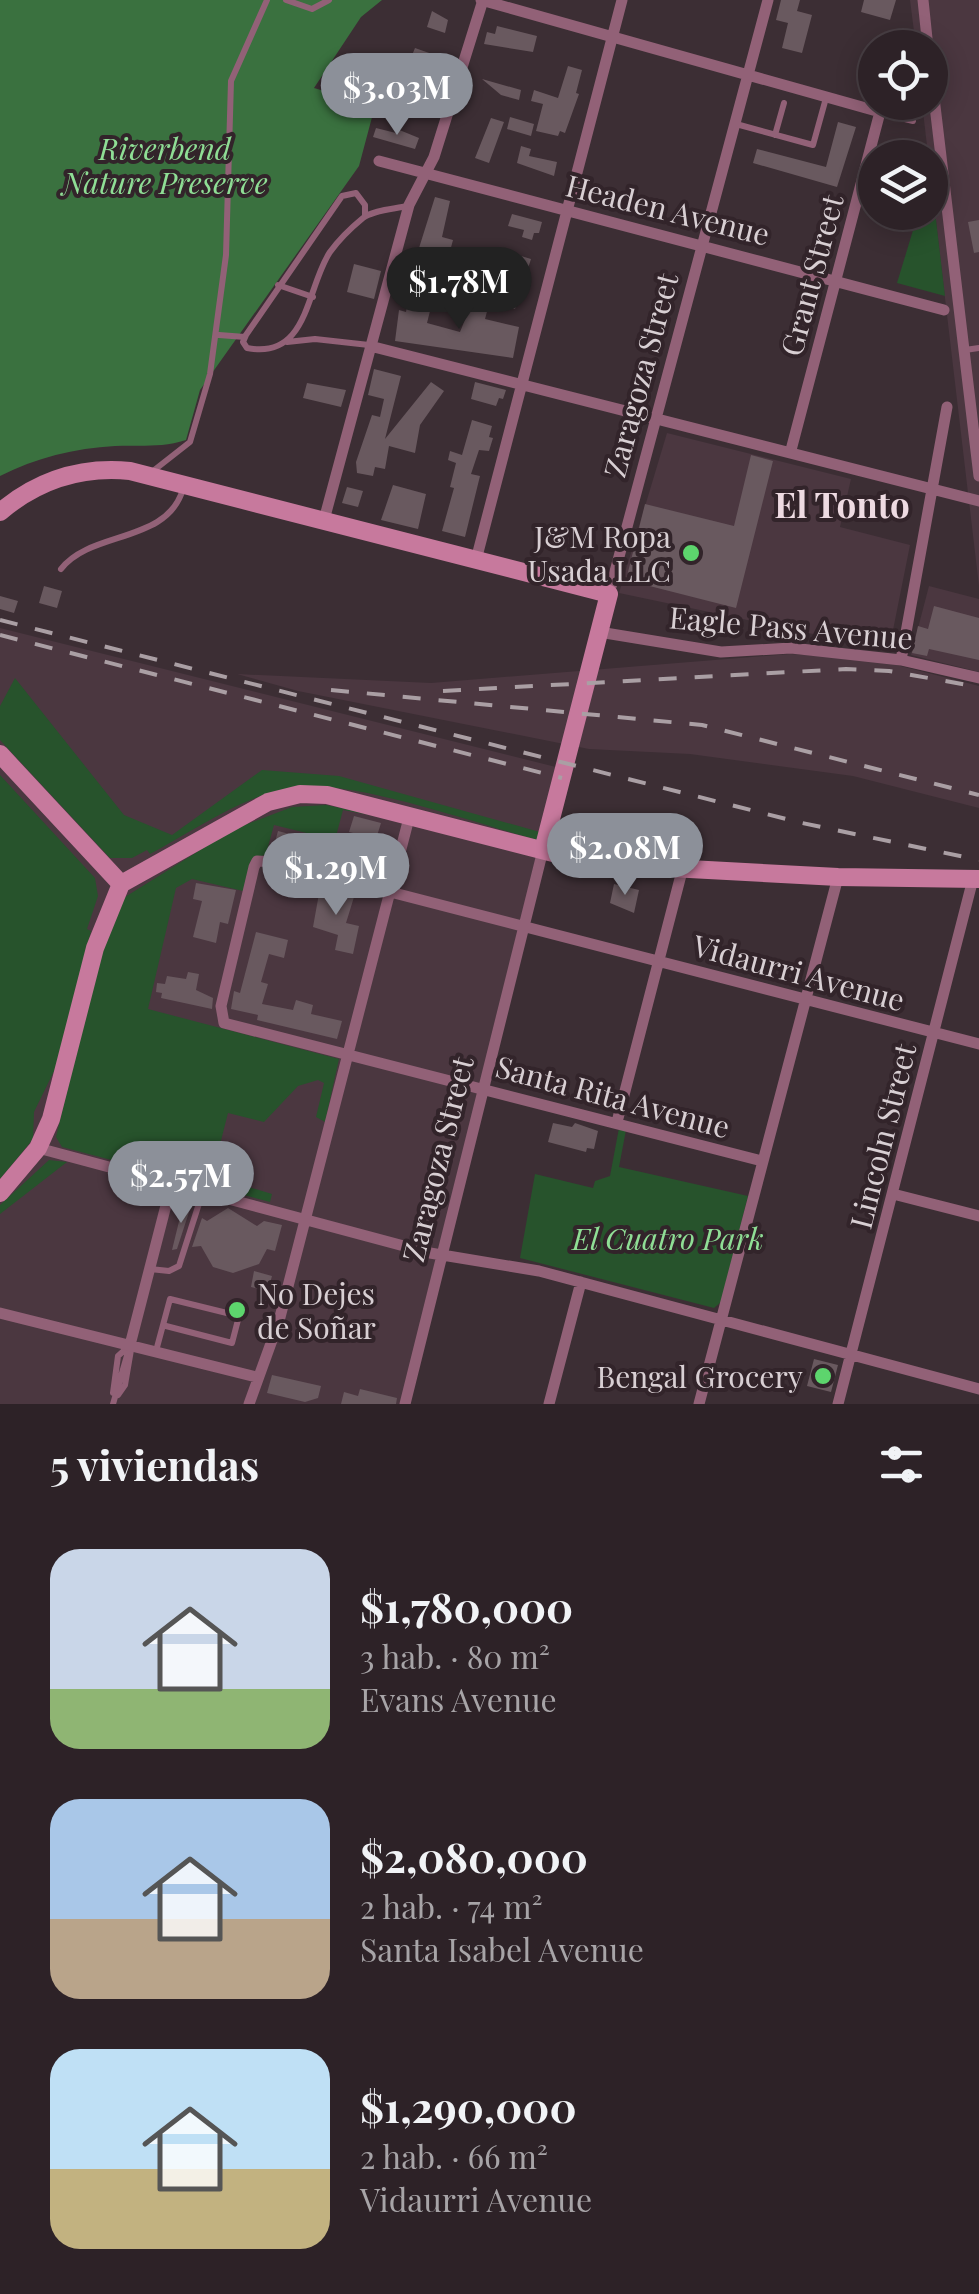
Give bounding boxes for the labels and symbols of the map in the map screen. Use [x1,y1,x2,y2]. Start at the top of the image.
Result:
pin: $3.03M [316,53,478,138]
park label: Riverbend Nature Preserve [59,128,268,202]
street label: Headen Avenue [562,164,774,254]
street label: Grant Street [770,190,852,360]
pin: $1.78M [378,247,540,332]
street label: Zaragoza Street [594,268,687,482]
district label: El Tonto [774,480,910,527]
place label: J&M Ropa Usada LLC [528,516,671,590]
marker: J&M Ropa Usada LLC [680,542,702,564]
street label: Eagle Pass Avenue [667,596,915,658]
pin: $2.08M [544,813,706,898]
pin: $1.29M [255,833,417,918]
street label: Vidaurri Avenue [688,924,909,1019]
street label: Lincoln Street [840,1039,924,1233]
street label: Santa Rita Avenue [492,1046,734,1146]
street label: Zaragoza Street [392,1052,482,1266]
pin: $2.57M [100,1141,262,1226]
park label: El Cuatro Park [570,1218,764,1258]
place label: No Dejes de Soñar [257,1273,376,1347]
marker: No Dejes de Soñar [226,1299,248,1321]
place label: Bengal Grocery [596,1356,803,1396]
marker: Bengal Grocery [812,1365,834,1387]

